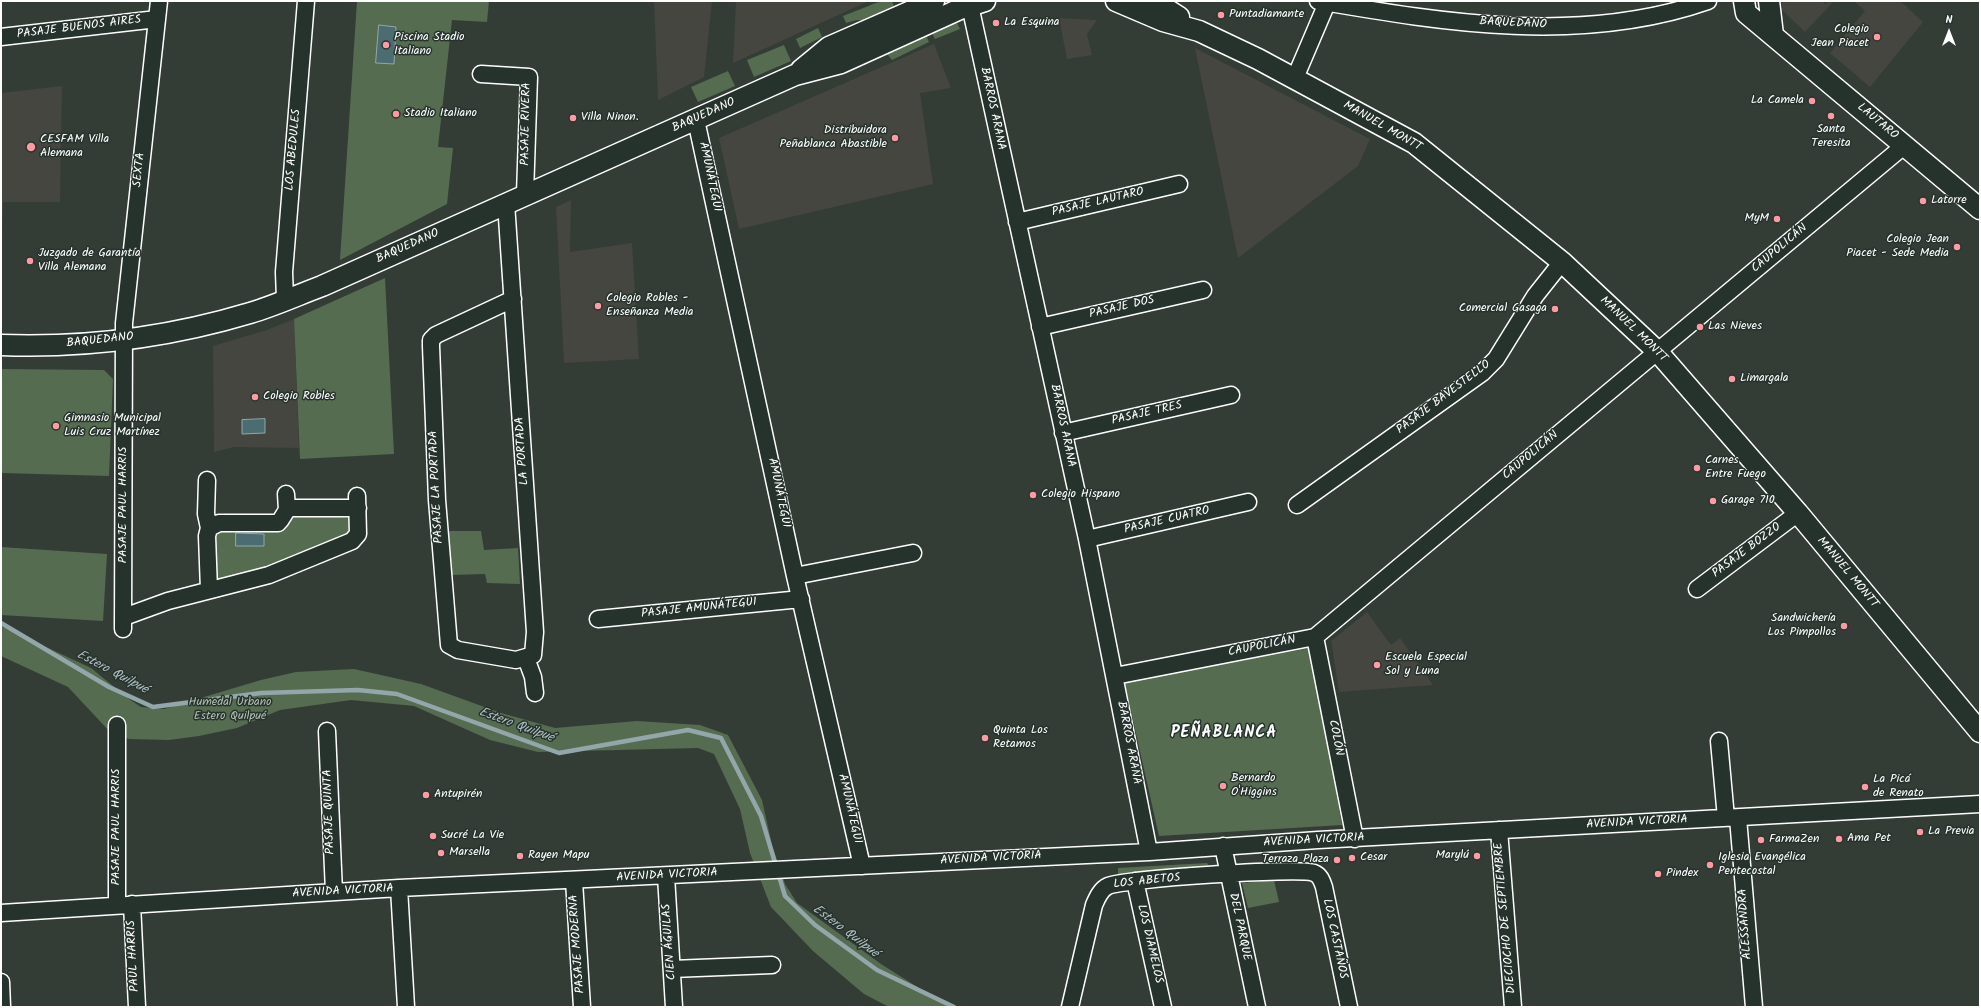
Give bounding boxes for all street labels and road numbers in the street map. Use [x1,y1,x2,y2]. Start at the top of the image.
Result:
street label: PASAJE BUENOS AIRES [16,13,142,43]
street label: BAQUEDANO [1479,15,1547,33]
street label: BARROS ARANA [976,66,1008,152]
street label: PASAJE RIVERA [519,82,535,166]
street label: BAQUEDANO [670,96,738,136]
street label: MANUEL MONTT [1340,99,1424,155]
street label: LAUTARO [1854,101,1900,143]
street label: LOS ABEDULES [283,109,305,191]
street label: AMUNÁTEGUI [695,141,723,213]
street label: SEXTA [131,152,149,188]
street label: PASAJE LAUTARO [1051,185,1145,221]
street label: CAUPOLICÁN [1749,221,1811,277]
street label: BAQUEDANO [374,227,442,267]
street label: PASAJE DOS [1088,294,1156,322]
street label: MANUEL MONTT [1596,294,1670,366]
street label: BAQUEDANO [66,330,134,352]
street label: PASAJE BAVESTELLO [1394,358,1494,438]
street label: BARROS ARANA [1046,383,1078,469]
street label: PASAJE TRES [1110,399,1184,429]
street label: LA PORTADA [513,416,533,486]
street label: CAUPOLICÁN [1500,428,1562,484]
street label: PASAJE LA PORTADA [427,430,447,544]
street label: PASAJE PAUL HARRIS [117,447,131,563]
street label: AMUNÁTEGUI [764,457,792,529]
street label: PASAJE CUATRO [1123,504,1211,538]
street label: PASAJE BOZZO [1710,521,1784,581]
street label: MANUEL MONTT [1813,535,1881,611]
street label: PASAJE AMUNÁTEGUI [641,596,757,622]
street label: CAUPOLICÁN [1227,633,1297,661]
street label: BARROS ARANA [1113,700,1143,786]
street label: COLÓN [1324,719,1346,757]
street label: PASAJE PAUL HARRIS [110,769,124,885]
street label: PASAJE QUINTA [321,769,339,855]
street label: AMUNÁTEGUI [834,773,864,845]
street label: AVENIDA VICTORIA [1586,813,1688,833]
street label: AVENIDA VICTORIA [1263,831,1365,851]
street label: DIECIOCHO DE SEPTIEMBRE [1492,842,1520,994]
street label: AVENIDA VICTORIA [940,849,1042,869]
street label: AVENIDA VICTORIA [616,866,718,886]
street label: LOS ABETOS [1113,871,1181,893]
street label: AVENIDA VICTORIA [292,882,394,902]
street label: ALESSANDRA [1736,888,1756,960]
street label: DEL PARQUE [1225,892,1253,962]
street label: PASAJE MODERNA [567,894,589,994]
street label: LOS CASTAÑOS [1318,898,1350,980]
street label: CIEN ÁGUILAS [660,903,680,981]
street label: LOS DIAMELOS [1133,903,1165,985]
street label: PAUL HARRIS [125,920,143,992]

